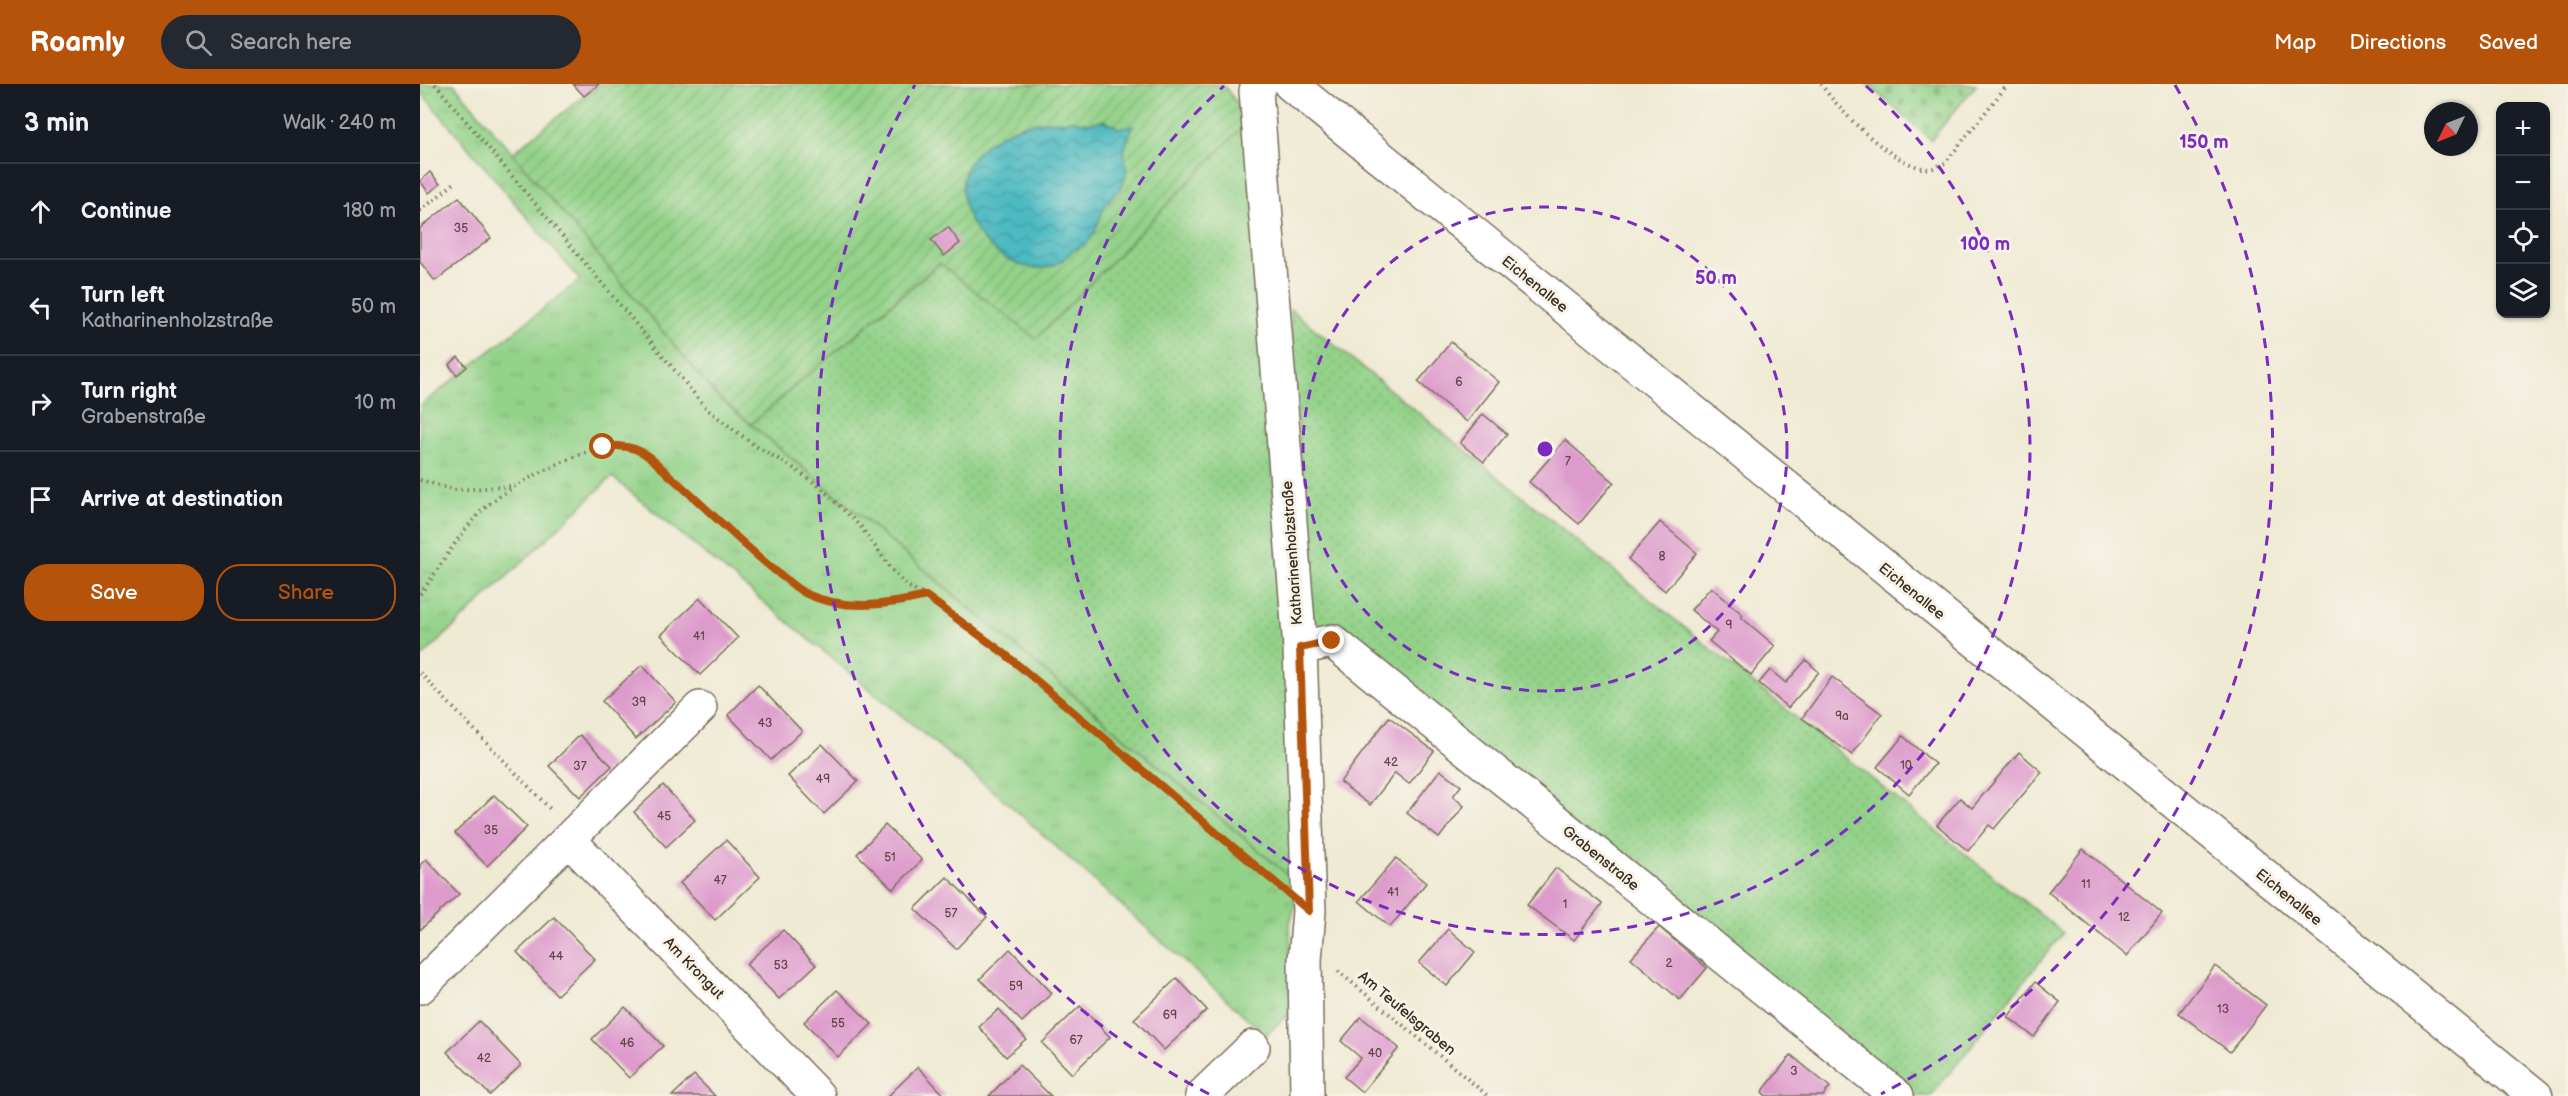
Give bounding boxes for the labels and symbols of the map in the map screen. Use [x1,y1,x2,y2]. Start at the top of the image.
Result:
north arrow [2424,102,2478,156]
text: 150 m [2179,132,2229,153]
house number: 35 [454,221,468,236]
text: 100 m [1960,234,2010,255]
street label: Eichenallee [1498,252,1572,317]
text: 50 m [1695,268,1737,289]
house number: 6 [1455,375,1463,390]
route start [589,433,615,459]
centre of rings [1535,439,1555,459]
house number: 7 [1565,454,1571,469]
street label: Katharinenholzstraße [1278,480,1307,626]
house number: 8 [1659,549,1666,564]
street label: Eichenallee [1875,559,1949,624]
house number: 9 [1726,618,1733,633]
route end [1318,627,1344,653]
house number: 41 [693,629,705,644]
house number: 39 [632,695,646,710]
house number: 9a [1835,709,1849,724]
house number: 43 [758,716,772,731]
house number: 42 [1384,755,1398,770]
house number: 10 [1900,758,1912,773]
house number: 37 [573,759,587,774]
house number: 49 [816,772,830,787]
house number: 45 [657,809,671,824]
street label: Grabenstraße [1558,822,1643,895]
house number: 35 [484,823,498,838]
house number: 51 [884,850,896,865]
street label: Eichenallee [2252,865,2326,930]
house number: 47 [713,873,727,888]
house number: 11 [2081,877,2091,892]
house number: 41 [1387,885,1399,900]
house number: 1 [1563,897,1567,912]
house number: 57 [945,906,957,921]
house number: 12 [2118,910,2130,925]
street label: Am Krongut [659,933,728,1004]
house number: 44 [549,949,564,964]
house number: 2 [1665,956,1673,971]
house number: 53 [774,958,788,973]
street label: Am Teufelsgraben [1354,967,1459,1060]
house number: 59 [1009,979,1023,994]
house number: 13 [2217,1002,2229,1017]
house number: 69 [1163,1008,1177,1023]
house number: 55 [831,1016,845,1031]
house number: 67 [1069,1033,1083,1048]
house number: 46 [620,1036,634,1051]
house number: 40 [1368,1046,1382,1061]
house number: 42 [477,1051,491,1066]
house number: 3 [1790,1064,1798,1079]

